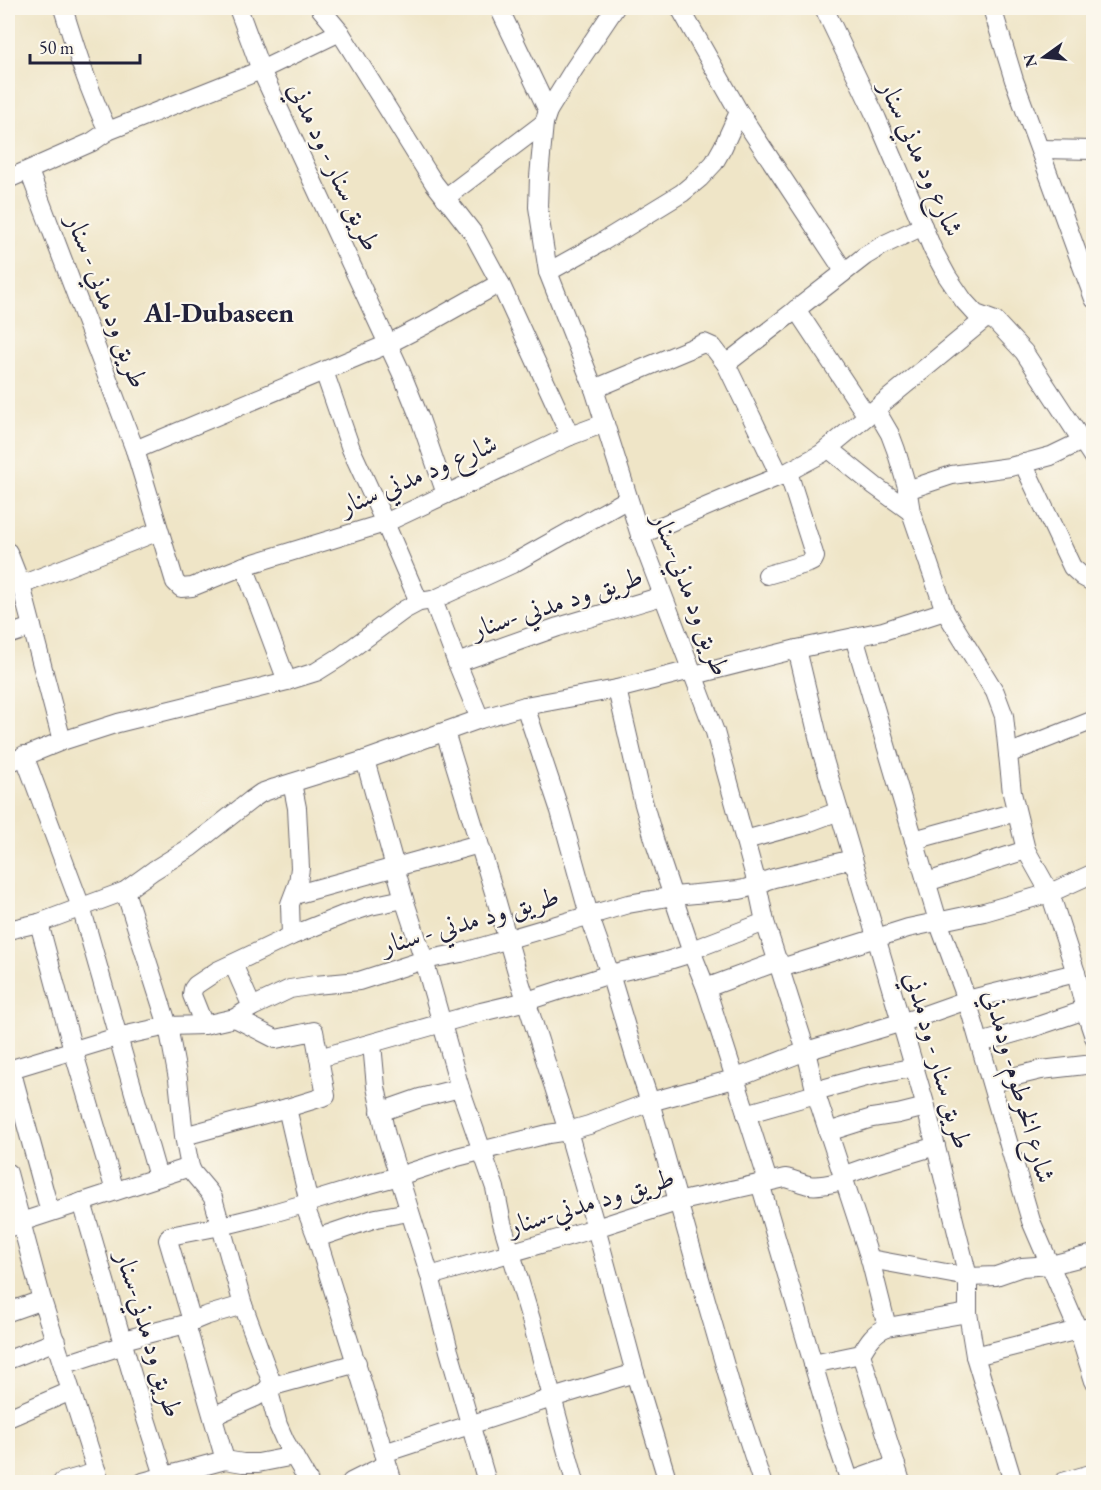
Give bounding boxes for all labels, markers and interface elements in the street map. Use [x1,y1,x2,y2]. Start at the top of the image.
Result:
scale bar [30,27,140,65]
north arrow [1014,27,1074,87]
text: 50 m [39,36,74,59]
text: N [1018,52,1042,70]
street label: شارع ود مدني سنار [866,71,972,244]
street label: طريق سنار - ود مدني [276,76,390,259]
street label: طريق ود مدني - سنار [53,206,157,395]
district label: Al-Dubaseen [143,294,294,330]
street label: شارع ود مدني سنار [331,425,504,529]
street label: طريق ود مدني-سنار [639,504,739,683]
street label: طريق ود مدني -سنار [464,558,649,652]
street label: طريق ود مدني - سنار [374,878,564,968]
street label: طريق سنار - ود مدني [892,967,981,1154]
street label: شارع الخرطوم- ودمدني [970,985,1064,1189]
street label: طريق ود مدني-سنار [501,1159,680,1249]
street label: طريق ود مدني-سنار [102,1244,192,1423]

